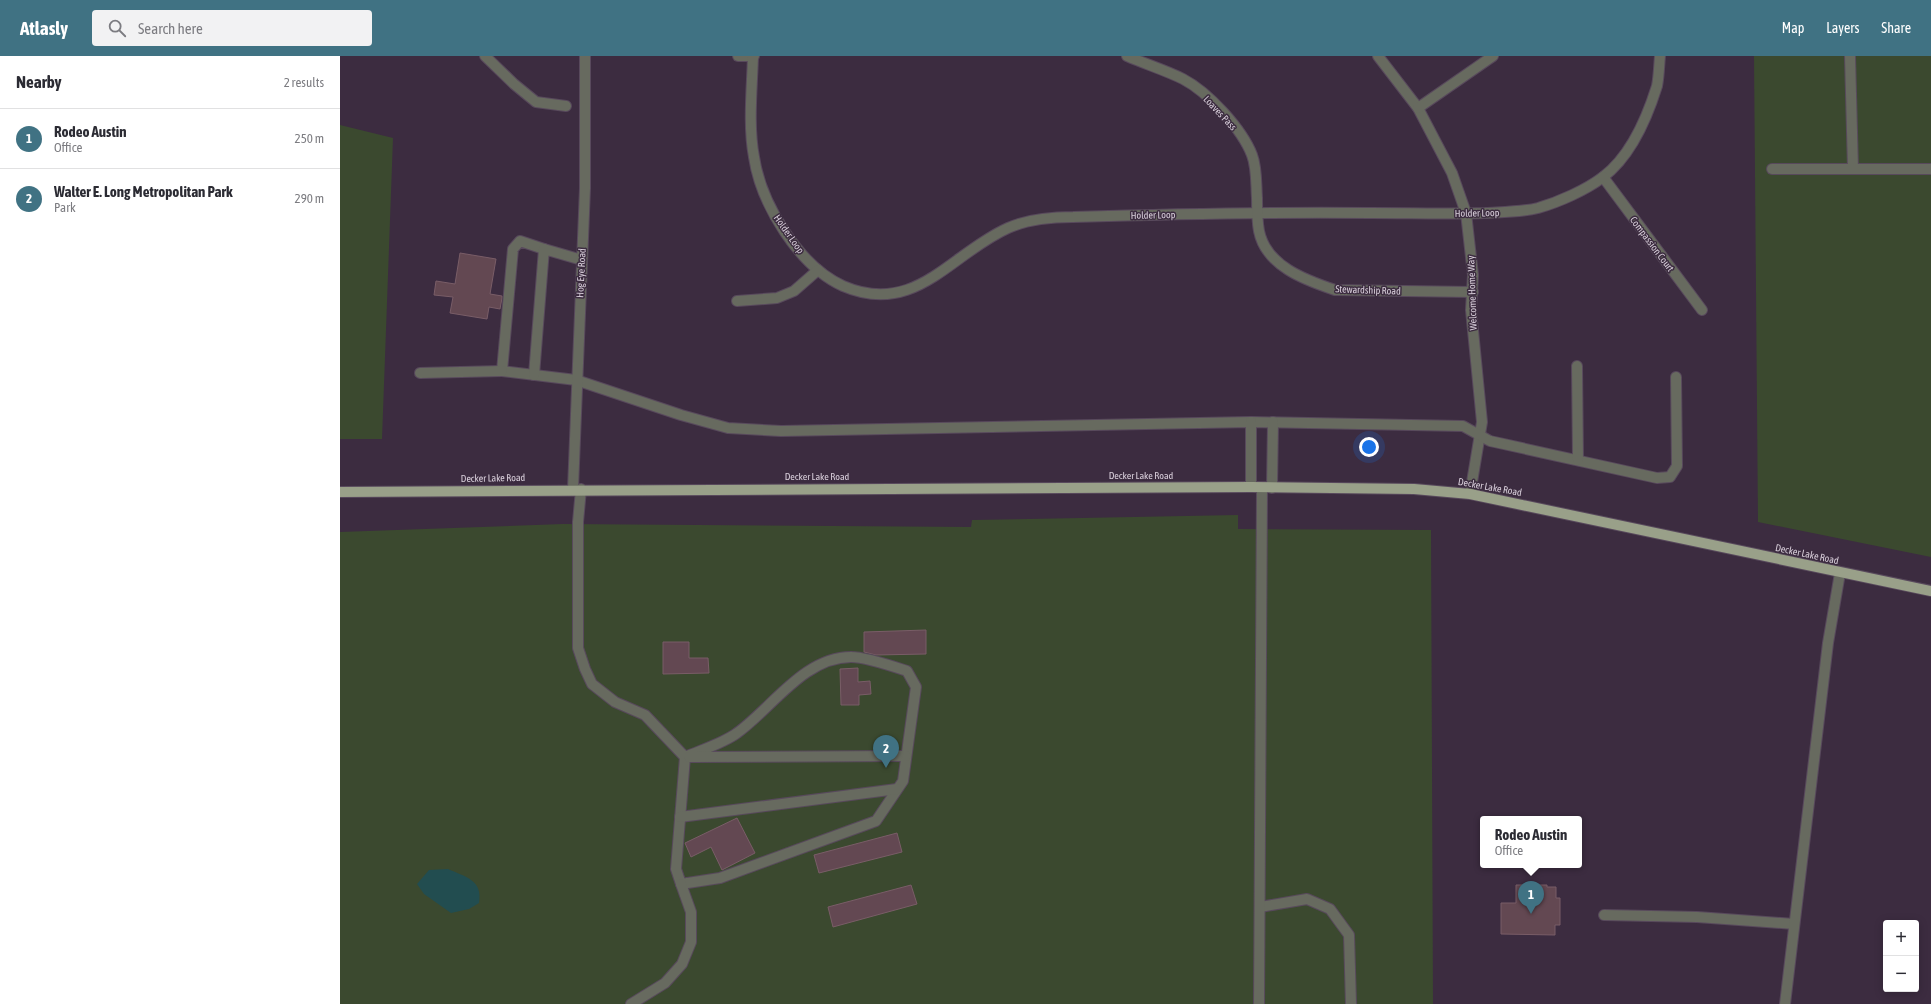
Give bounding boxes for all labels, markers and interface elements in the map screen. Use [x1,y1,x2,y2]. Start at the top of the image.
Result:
search box [92,10,372,46]
text: Atlasly [20,17,68,39]
icon: search [106,17,128,39]
text: Search here [138,20,203,37]
text: Map [1782,20,1804,36]
text: Layers [1826,20,1859,36]
text: Share [1881,20,1911,36]
text: Nearby [16,72,62,92]
text: 2 results [284,75,324,90]
street label: Loaves Pass [1201,93,1239,133]
text: Rodeo Austin [54,123,126,140]
text: 1 [26,131,32,146]
text: 250 m [295,131,324,146]
text: Office [54,140,82,155]
text: Walter E. Long Metropolitan Park [54,183,233,200]
text: 2 [26,191,32,206]
text: 290 m [295,191,324,206]
text: Park [54,200,76,215]
street label: Holder Loop [1455,207,1500,219]
street label: Holder Loop [1131,209,1176,221]
street label: Holder Loop [772,213,806,256]
street label: Compassion Court [1628,214,1676,274]
street label: Hog Eye Road [574,248,588,298]
street label: Welcome Home Way [1465,255,1479,331]
street label: Stewardship Road [1335,283,1401,297]
your location [1359,437,1379,457]
street label: Decker Lake Road [1109,470,1174,481]
street label: Decker Lake Road [785,471,850,482]
street label: Decker Lake Road [461,472,526,484]
street label: Decker Lake Road [1457,476,1523,498]
street label: Decker Lake Road [1774,542,1840,566]
pin: 2 [873,735,899,768]
popup [1480,816,1582,868]
text: Rodeo Austin [1495,826,1567,843]
text: Office [1495,843,1523,858]
pin: 1 [1518,881,1544,914]
map controls [1883,920,1919,992]
button: + [1883,920,1919,956]
button: − [1883,956,1919,992]

